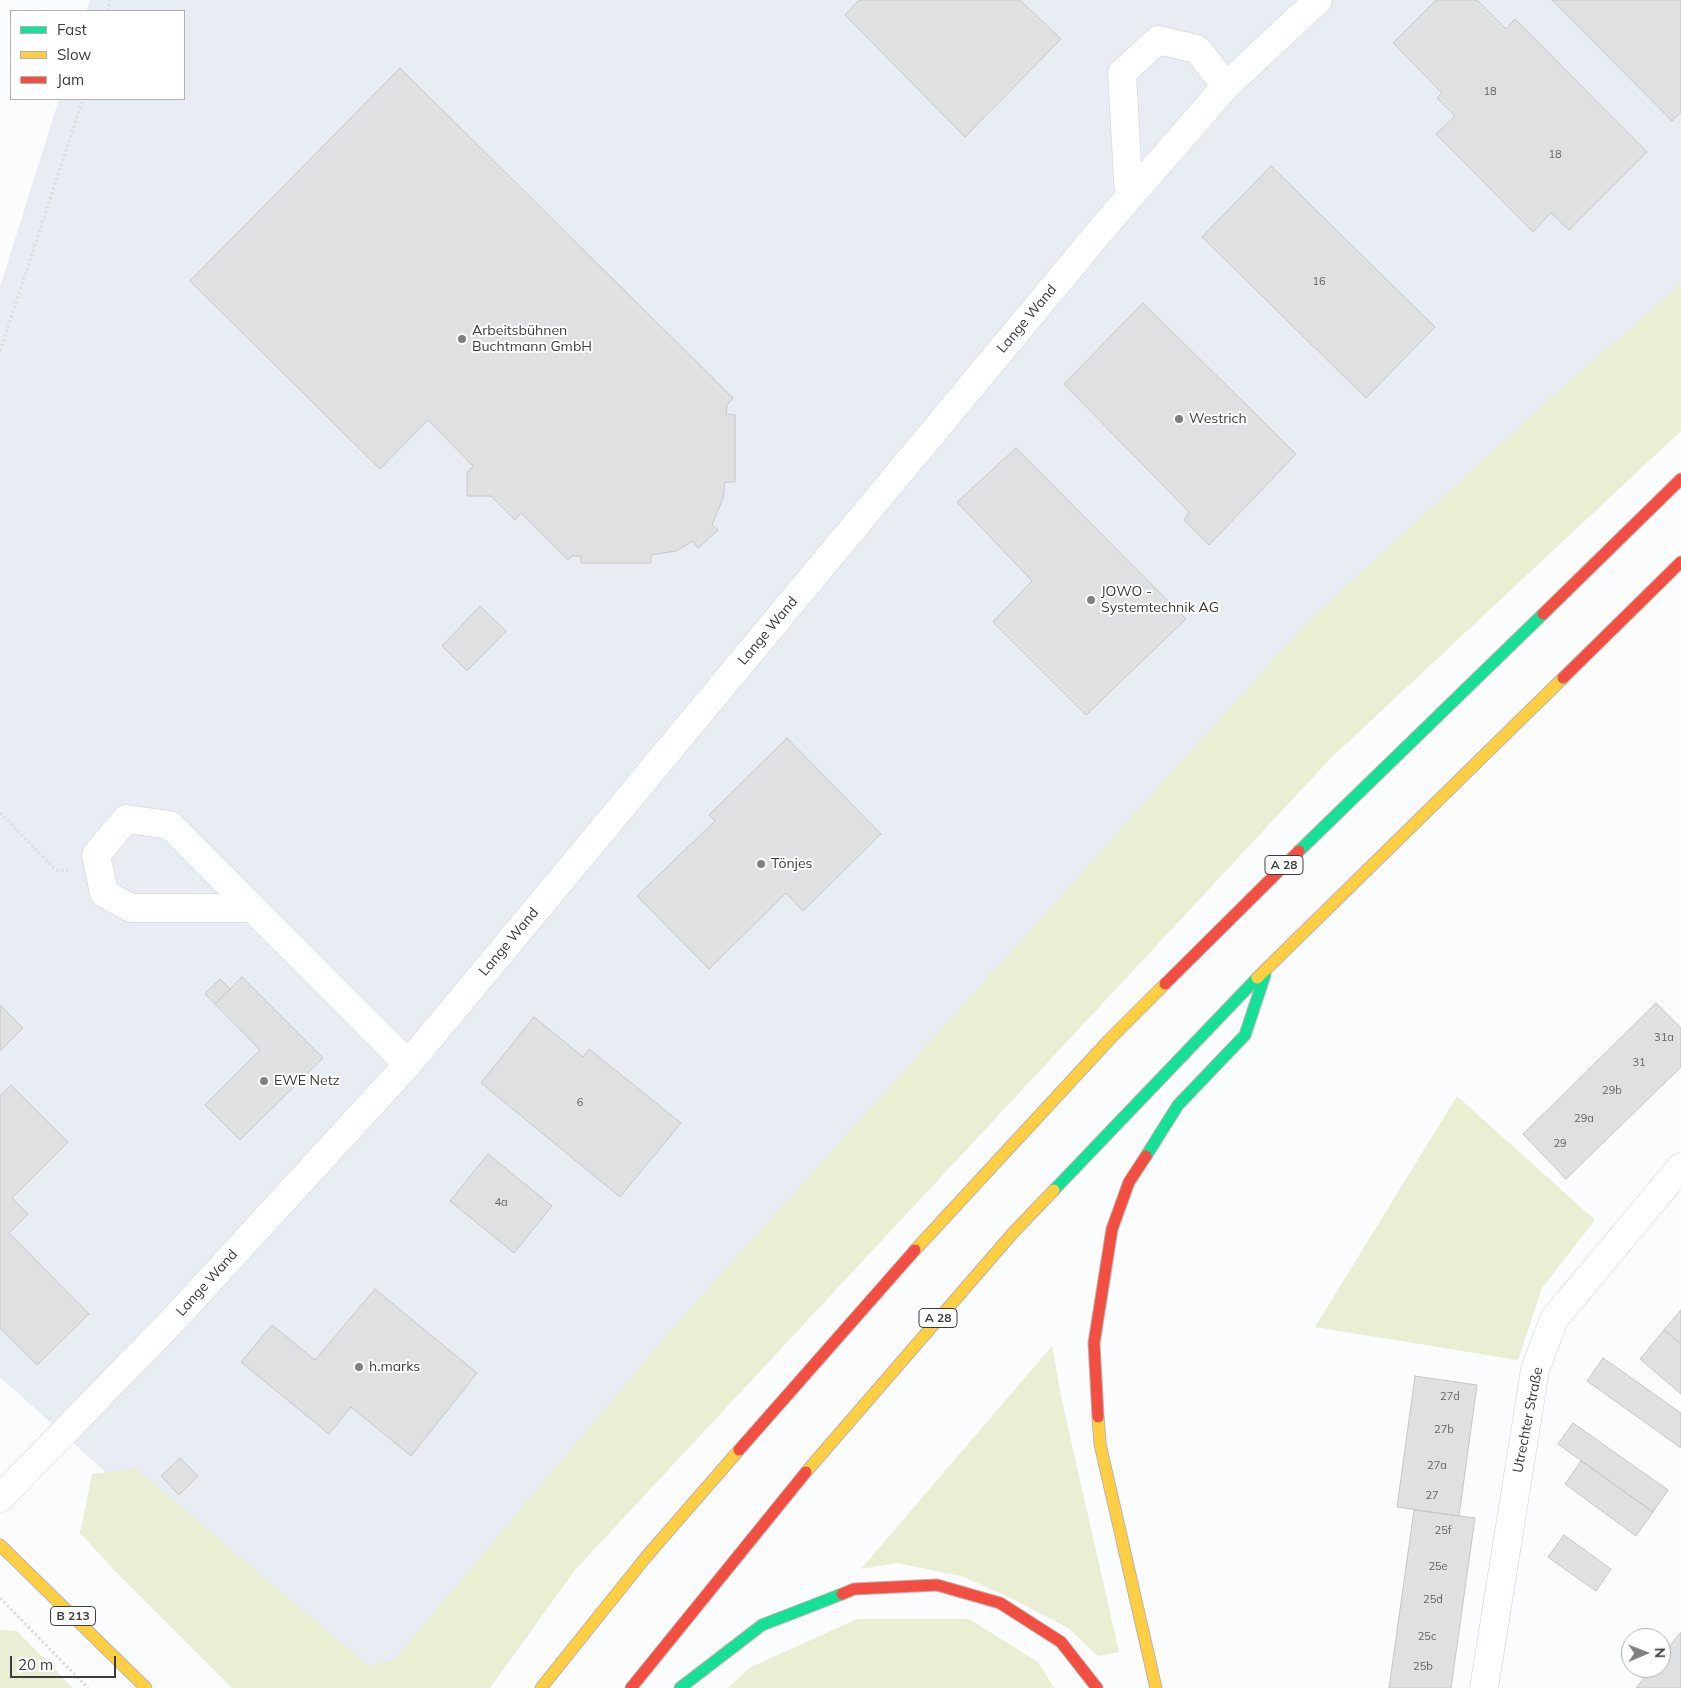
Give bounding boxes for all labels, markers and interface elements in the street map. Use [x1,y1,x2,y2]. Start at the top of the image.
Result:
legend [10,10,185,100]
text: Fast [57,20,87,39]
text: Slow [57,45,91,64]
text: Jam [57,70,84,89]
house number: 18 [1483,85,1497,99]
house number: 18 [1548,148,1562,162]
house number: 16 [1312,275,1326,289]
street label: Lange Wand [994,282,1060,356]
place label: Arbeitsbühnen Buchtmann GmbH [472,323,592,356]
marker: Arbeitsbühnen Buchtmann GmbH [456,333,468,345]
place label: Westrich [1189,411,1247,427]
marker: Westrich [1173,413,1185,425]
place label: JOWO ‑ Systemtechnik AG [1101,584,1219,616]
street label: Lange Wand [735,594,801,668]
marker: JOWO ‑ Systemtechnik AG [1085,594,1097,606]
place label: Tönjes [771,856,812,872]
road number: A 28 [1265,856,1303,874]
marker: Tönjes [755,858,767,870]
street label: Lange Wand [476,905,542,979]
house number: 31a [1654,1031,1674,1045]
house number: 31 [1632,1056,1646,1070]
place label: EWE Netz [274,1073,340,1089]
marker: EWE Netz [258,1075,270,1087]
house number: 29b [1602,1084,1622,1098]
house number: 6 [577,1096,583,1110]
house number: 29a [1574,1112,1594,1126]
house number: 29 [1553,1137,1567,1151]
house number: 4a [494,1196,508,1210]
street label: Lange Wand [173,1246,241,1320]
road number: A 28 [919,1309,957,1328]
place label: h.marks [369,1359,420,1375]
marker: h.marks [353,1361,365,1373]
street label: Utrechter Straße [1509,1366,1547,1474]
house number: 27d [1440,1390,1460,1404]
house number: 27b [1434,1423,1454,1437]
house number: 27a [1427,1459,1447,1473]
house number: 27 [1425,1489,1439,1503]
house number: 25f [1435,1524,1451,1538]
house number: 25e [1428,1560,1448,1574]
house number: 25d [1423,1593,1443,1607]
road number: B 213 [50,1606,96,1625]
north arrow [1621,1628,1671,1678]
house number: 25c [1418,1630,1436,1644]
scale bar [12,1646,119,1678]
text: N [1651,1647,1669,1658]
text: 20 m [18,1655,53,1674]
house number: 25b [1413,1660,1433,1674]

